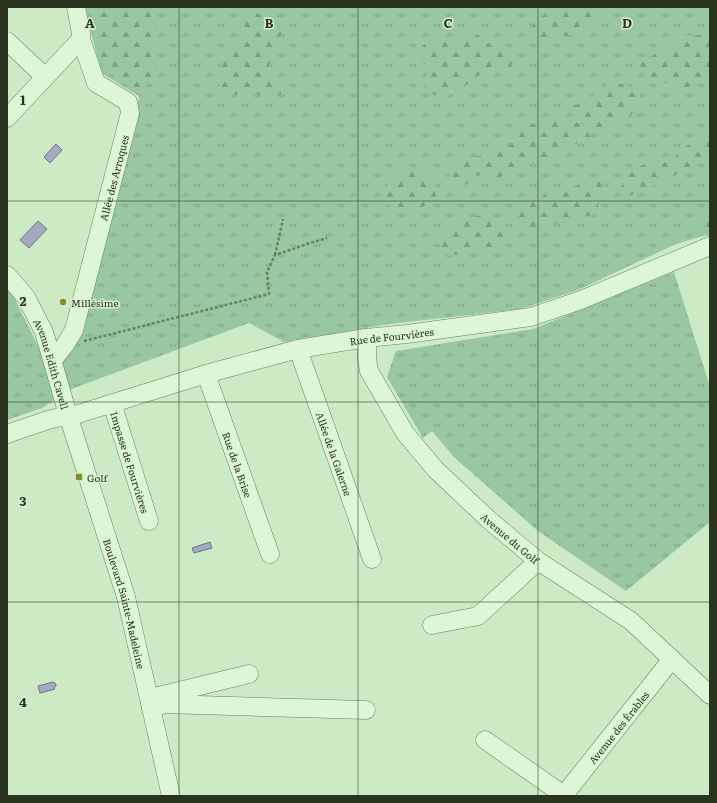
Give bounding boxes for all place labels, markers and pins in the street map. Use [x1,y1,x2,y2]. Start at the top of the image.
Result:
place label: Millésime [71,295,119,310]
marker: Millésime [58,297,68,307]
place label: Golf [87,470,109,485]
marker: Golf [74,472,84,482]

